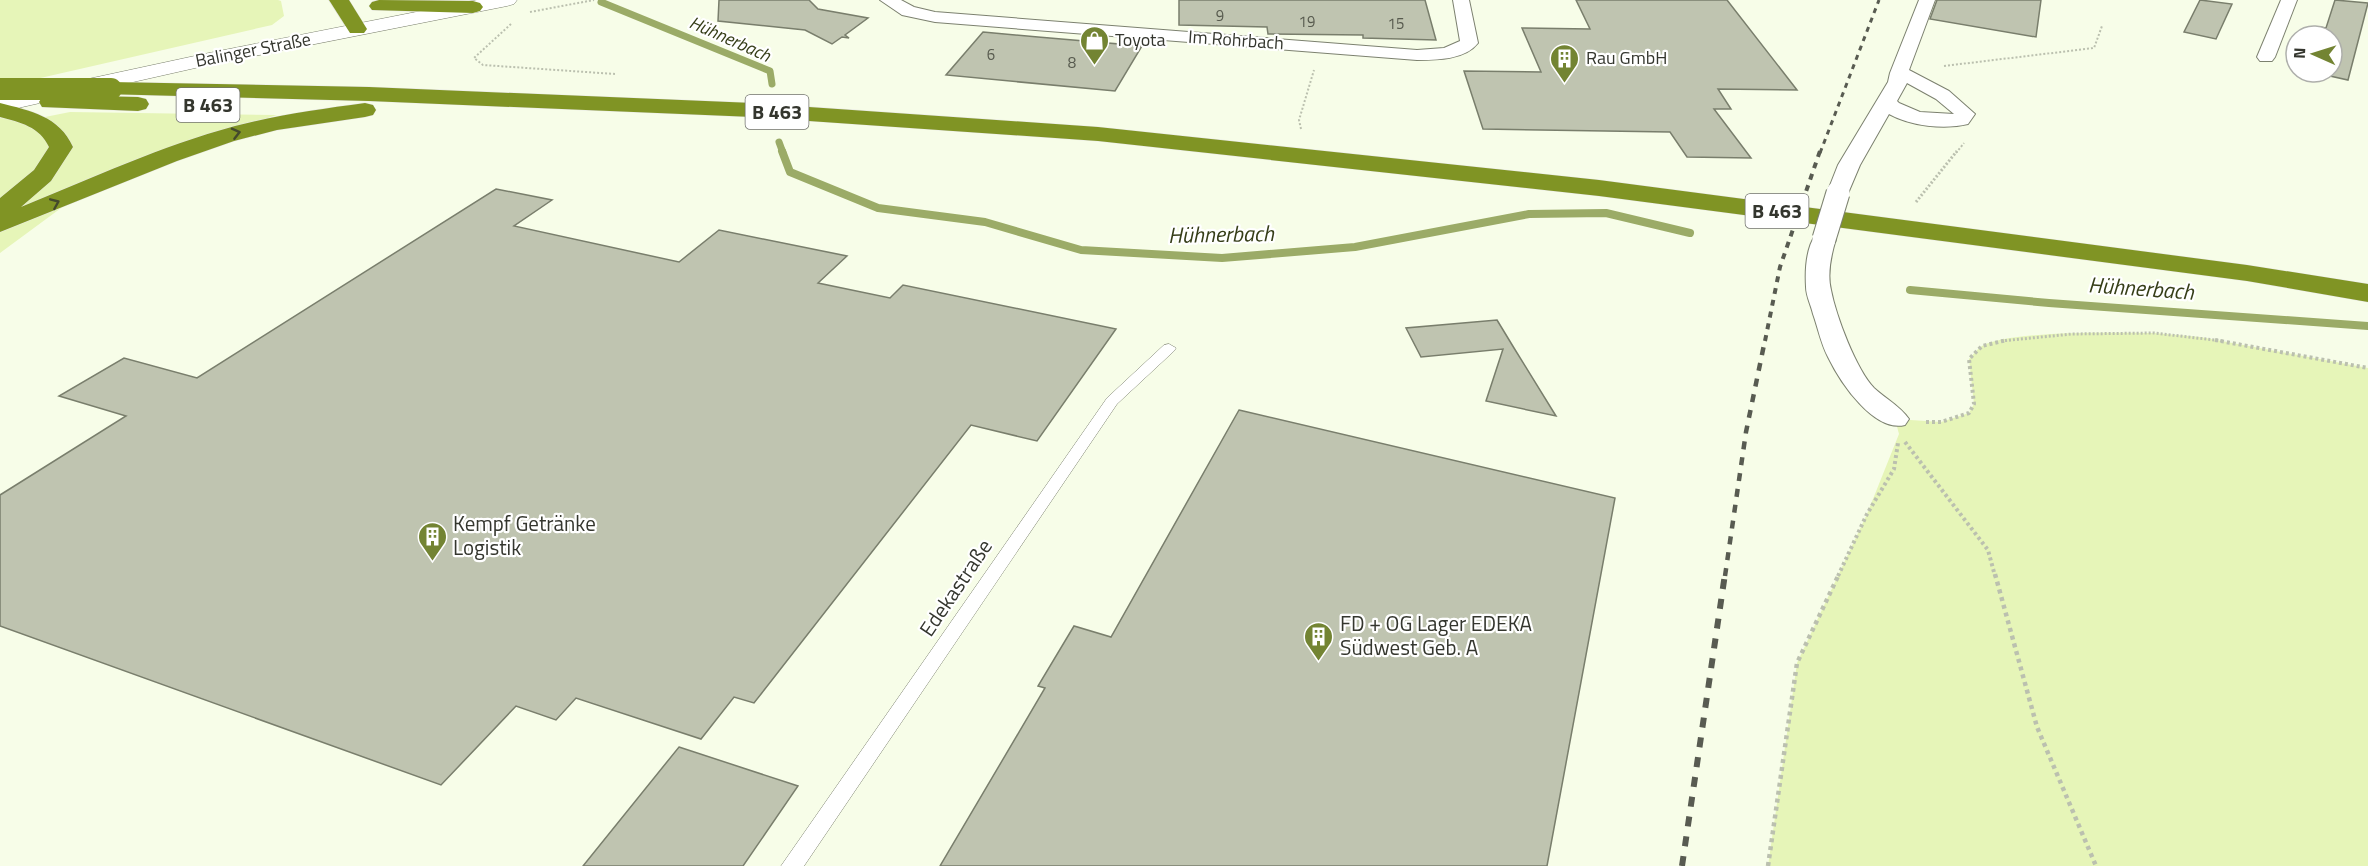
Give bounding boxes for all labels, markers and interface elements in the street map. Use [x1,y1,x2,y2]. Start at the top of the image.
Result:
house number: 9 [1216,4,1224,27]
water label: Hühnerbach [685,9,776,69]
house number: 19 [1299,10,1315,33]
house number: 15 [1388,12,1404,35]
street label: Im Rohrbach [1187,23,1285,56]
shop icon: Toyota [1078,24,1110,66]
north arrow [2284,24,2344,84]
street label: Balinger Straße [193,25,313,74]
place label: Toyota [1115,26,1165,53]
building icon: Rau GmbH [1549,42,1581,84]
house number: 6 [987,43,995,66]
place label: Rau GmbH [1586,44,1667,71]
text: N [2287,47,2311,59]
house number: 8 [1068,51,1076,74]
road number: B 463 [176,88,240,122]
road number: B 463 [746,95,808,129]
one-way arrow [231,128,241,141]
road number: B 463 [1746,194,1808,228]
one-way arrow [48,198,59,210]
water label: Hühnerbach [1168,216,1275,252]
water label: Hühnerbach [2087,267,2196,309]
place label: Kempf Getränke Logistik [453,507,596,563]
building icon: Kempf Getränke Logistik [416,520,448,562]
street label: Edekastraße [911,532,1000,643]
place label: FD + OG Lager EDEKA Südwest Geb. A [1340,607,1533,663]
building icon: FD + OG Lager EDEKA Südwest Geb. A [1303,620,1335,662]

